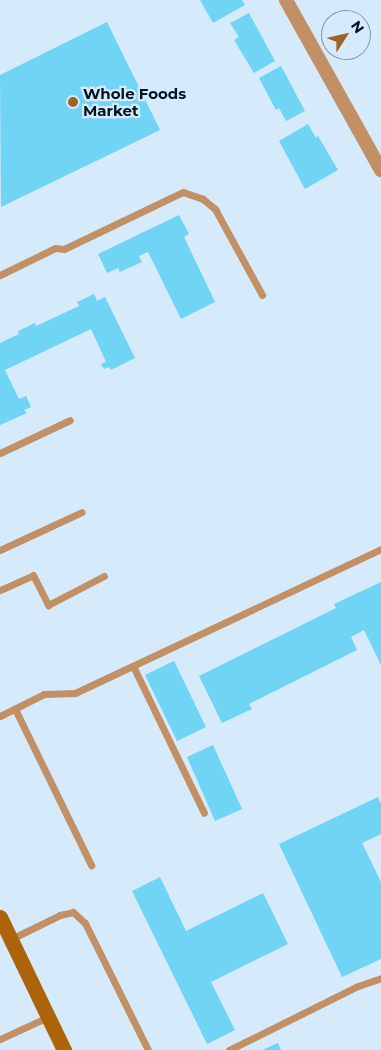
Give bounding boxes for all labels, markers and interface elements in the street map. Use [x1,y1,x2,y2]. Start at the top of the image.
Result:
north arrow [321,10,371,60]
text: N [347,17,368,37]
place label: Whole Foods Market [83,84,186,119]
marker: Whole Foods Market [67,96,79,108]

